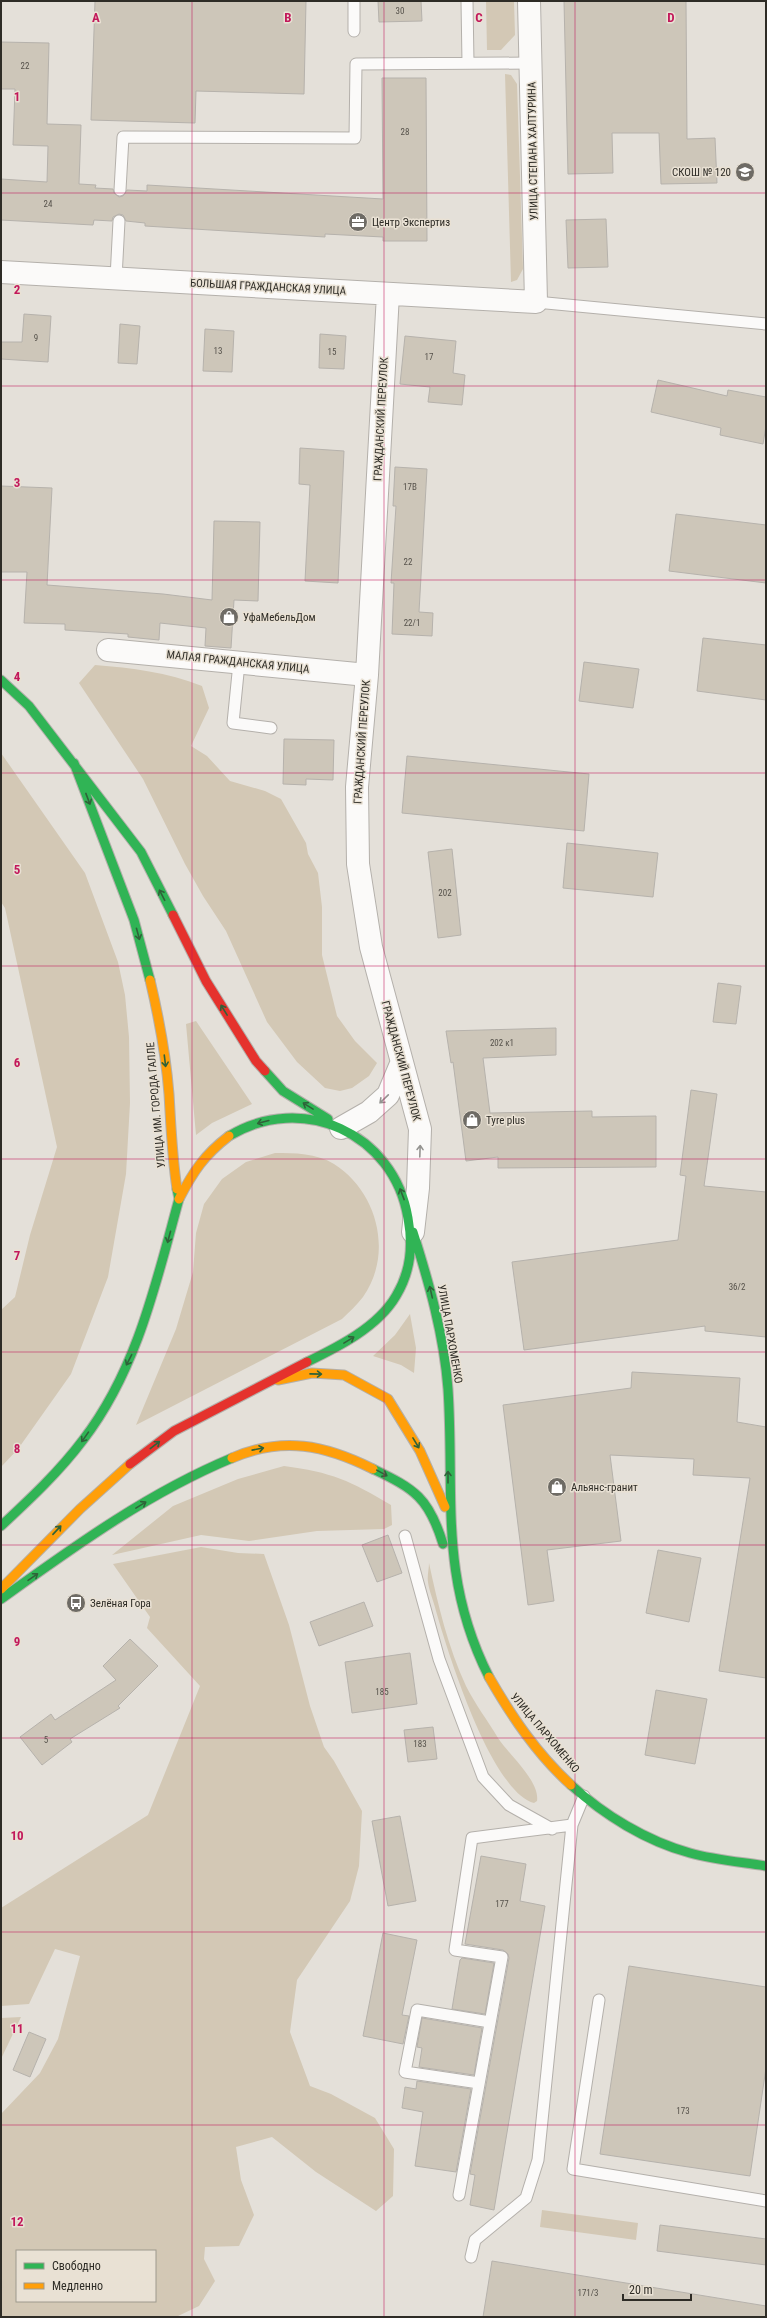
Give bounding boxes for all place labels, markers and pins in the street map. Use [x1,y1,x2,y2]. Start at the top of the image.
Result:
school or university icon: СКОШ № 120 [734,161,756,183]
place label: СКОШ № 120 [672,166,731,179]
office icon: Центр Экспертиз [347,211,369,233]
place label: Центр Экспертиз [372,216,450,229]
shop icon: УфаМебельДом [218,606,240,628]
place label: УфаМебельДом [243,611,316,624]
shop icon: Tyre plus [461,1109,483,1131]
place label: Tyre plus [486,1114,525,1127]
shop icon: Альянс-гранит [546,1476,568,1498]
place label: Альянс-гранит [571,1481,638,1494]
bus stop icon: Зелёная Гора [65,1592,87,1614]
place label: Зелёная Гора [90,1597,151,1610]

